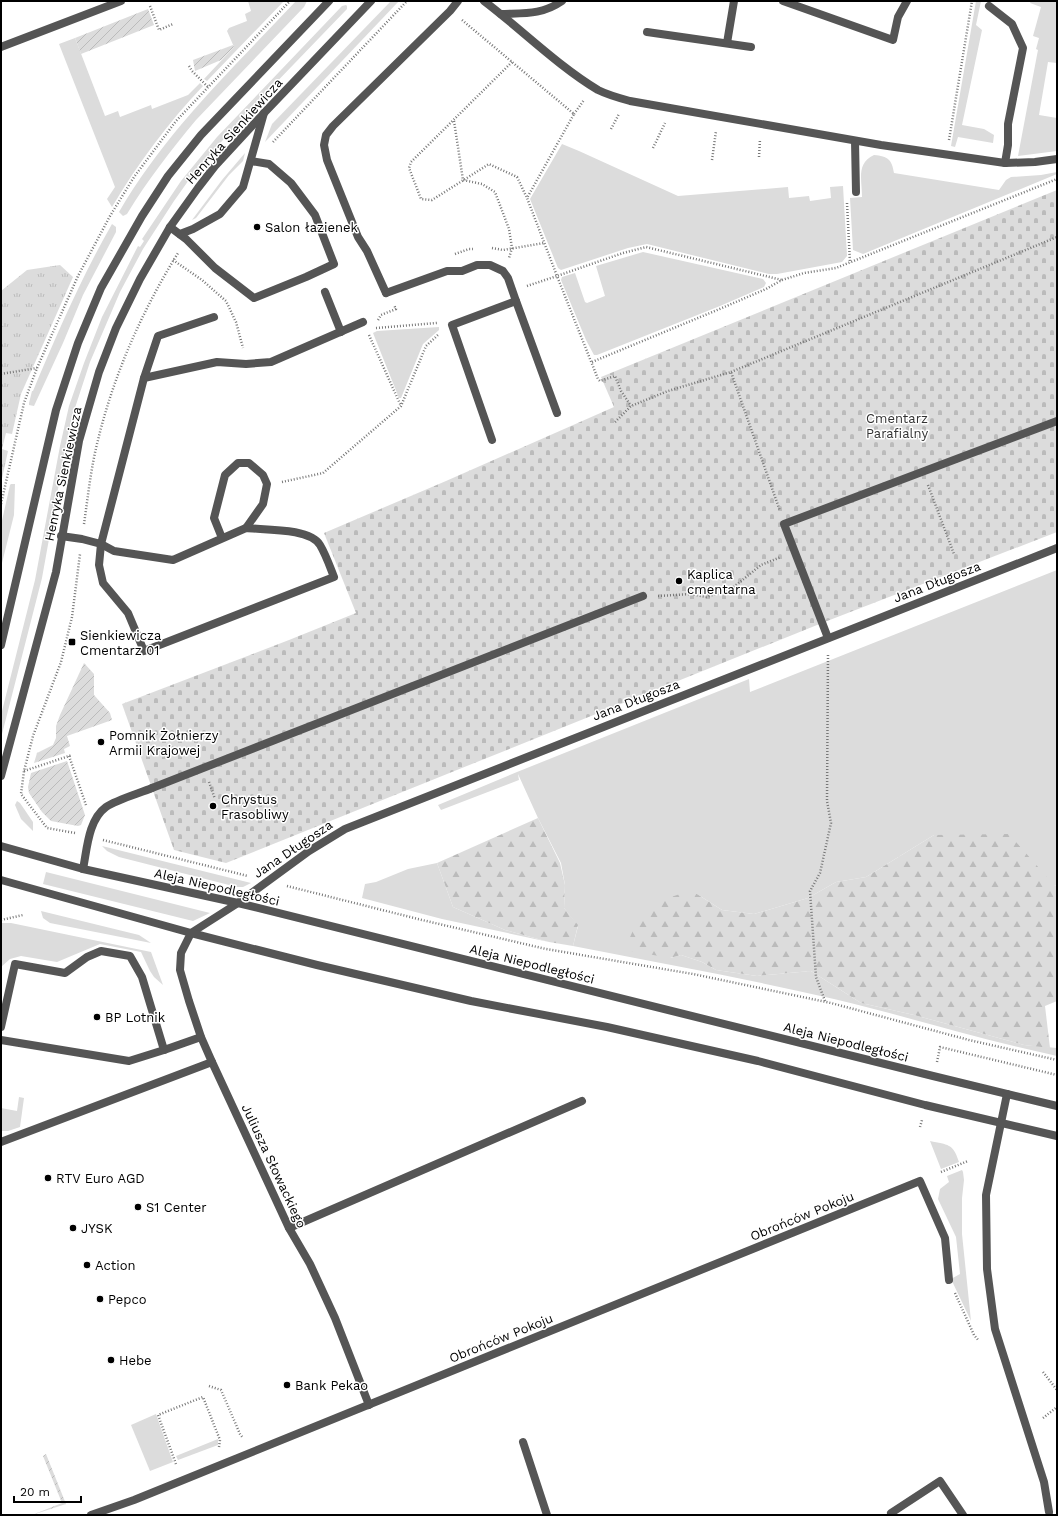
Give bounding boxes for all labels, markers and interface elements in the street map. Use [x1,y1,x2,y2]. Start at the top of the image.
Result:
street label: Henryka Sienkiewicza [183,75,286,187]
place label: Salon łazienek [265,220,358,235]
marker: Salon łazienek [252,222,262,232]
street label: Henryka Sienkiewicza [41,405,85,543]
park label: Cmentarz Parafialny [866,411,928,441]
street label: Jana Długosza [891,558,983,606]
place label: Kaplica cmentarna [687,567,756,597]
marker: Kaplica cmentarna [674,576,684,586]
place label: Sienkiewicza Cmentarz 01 [80,628,162,658]
marker: Sienkiewicza Cmentarz 01 [67,637,77,647]
street label: Jana Długosza [590,676,682,724]
place label: Pomnik Żołnierzy Armii Krajowej [109,728,219,758]
marker: Pomnik Żołnierzy Armii Krajowej [96,737,106,747]
place label: Chrystus Frasobliwy [221,792,289,822]
marker: Chrystus Frasobliwy [208,801,218,811]
street label: Jana Długosza [251,817,336,881]
street label: Aleja Niepodległości [153,865,281,909]
street label: Aleja Niepodległości [468,941,596,987]
place label: BP Lotnik [105,1010,166,1025]
marker: BP Lotnik [92,1012,102,1022]
street label: Aleja Niepodległości [782,1019,910,1065]
street label: Juliusza Słowackiego [239,1102,309,1231]
place label: RTV Euro AGD [56,1171,145,1186]
marker: RTV Euro AGD [43,1173,53,1183]
street label: Obrońców Pokoju [748,1188,856,1244]
place label: S1 Center [146,1200,206,1215]
marker: S1 Center [133,1202,143,1212]
place label: JYSK [81,1221,113,1236]
marker: JYSK [68,1223,78,1233]
place label: Action [95,1258,136,1273]
marker: Action [82,1260,92,1270]
place label: Pepco [108,1292,147,1307]
marker: Pepco [95,1294,105,1304]
street label: Obrońców Pokoju [447,1310,555,1366]
place label: Hebe [119,1353,152,1368]
marker: Hebe [106,1355,116,1365]
place label: Bank Pekao [295,1378,368,1393]
marker: Bank Pekao [282,1380,292,1390]
scale bar [14,1478,81,1504]
text: 20 m [20,1485,50,1499]

